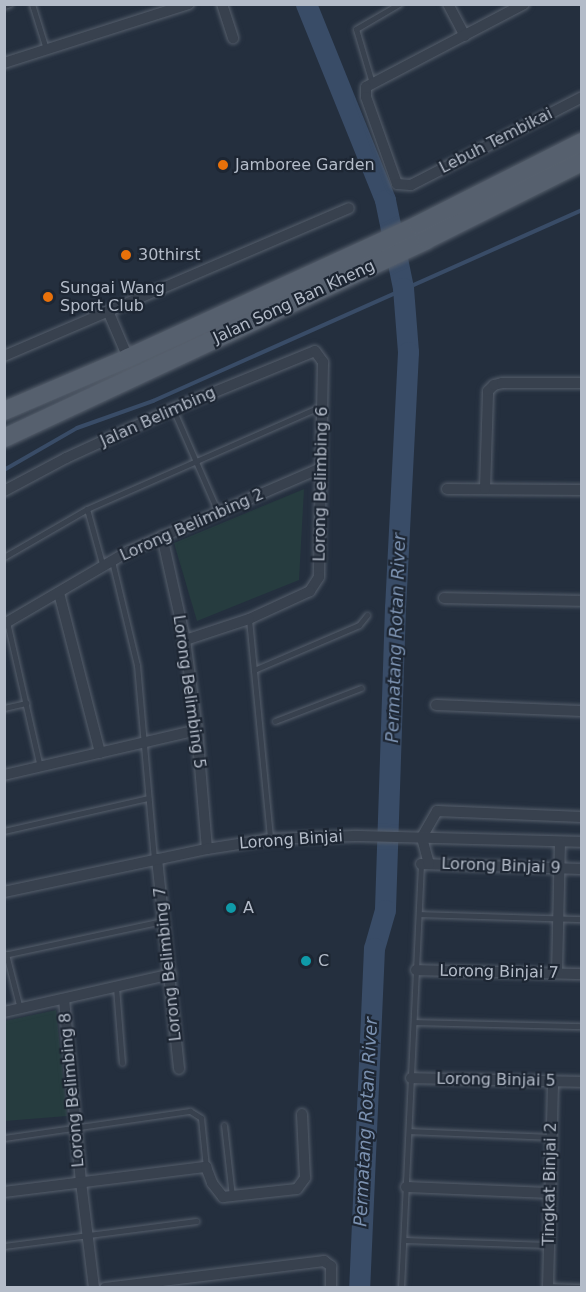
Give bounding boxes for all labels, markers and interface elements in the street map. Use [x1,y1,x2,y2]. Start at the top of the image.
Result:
street label: Lebuh Tembikai [436,104,556,178]
place label: Jamboree Garden [235,155,375,175]
marker: Jamboree Garden [216,158,230,172]
place label: 30thirst [138,245,200,265]
marker: 30thirst [119,248,133,262]
street label: Jalan Song Ban Kheng [210,256,378,348]
place label: Sungai Wang Sport Club [60,278,165,316]
marker: Sungai Wang Sport Club [41,290,55,304]
street label: Jalan Belimbing [97,383,219,451]
street label: Lorong Belimbing 6 [310,406,332,562]
street label: Lorong Belimbing 2 [117,485,267,565]
water label: Permatang Rotan River [382,533,410,743]
street label: Lorong Belimbing 5 [169,614,209,770]
street label: Lorong Binjai [238,827,344,853]
street label: Lorong Binjai 9 [441,854,561,878]
street label: Lorong Belimbing 7 [150,886,186,1042]
place label: A [243,898,254,918]
marker: A [224,901,238,915]
place label: C [318,951,329,971]
marker: C [299,954,313,968]
street label: Lorong Binjai 7 [439,961,559,983]
street label: Lorong Belimbing 8 [56,1012,88,1168]
water label: Permatang Rotan River [350,1017,382,1227]
street label: Lorong Binjai 5 [436,1069,556,1091]
street label: Tingkat Binjai 2 [539,1122,561,1246]

